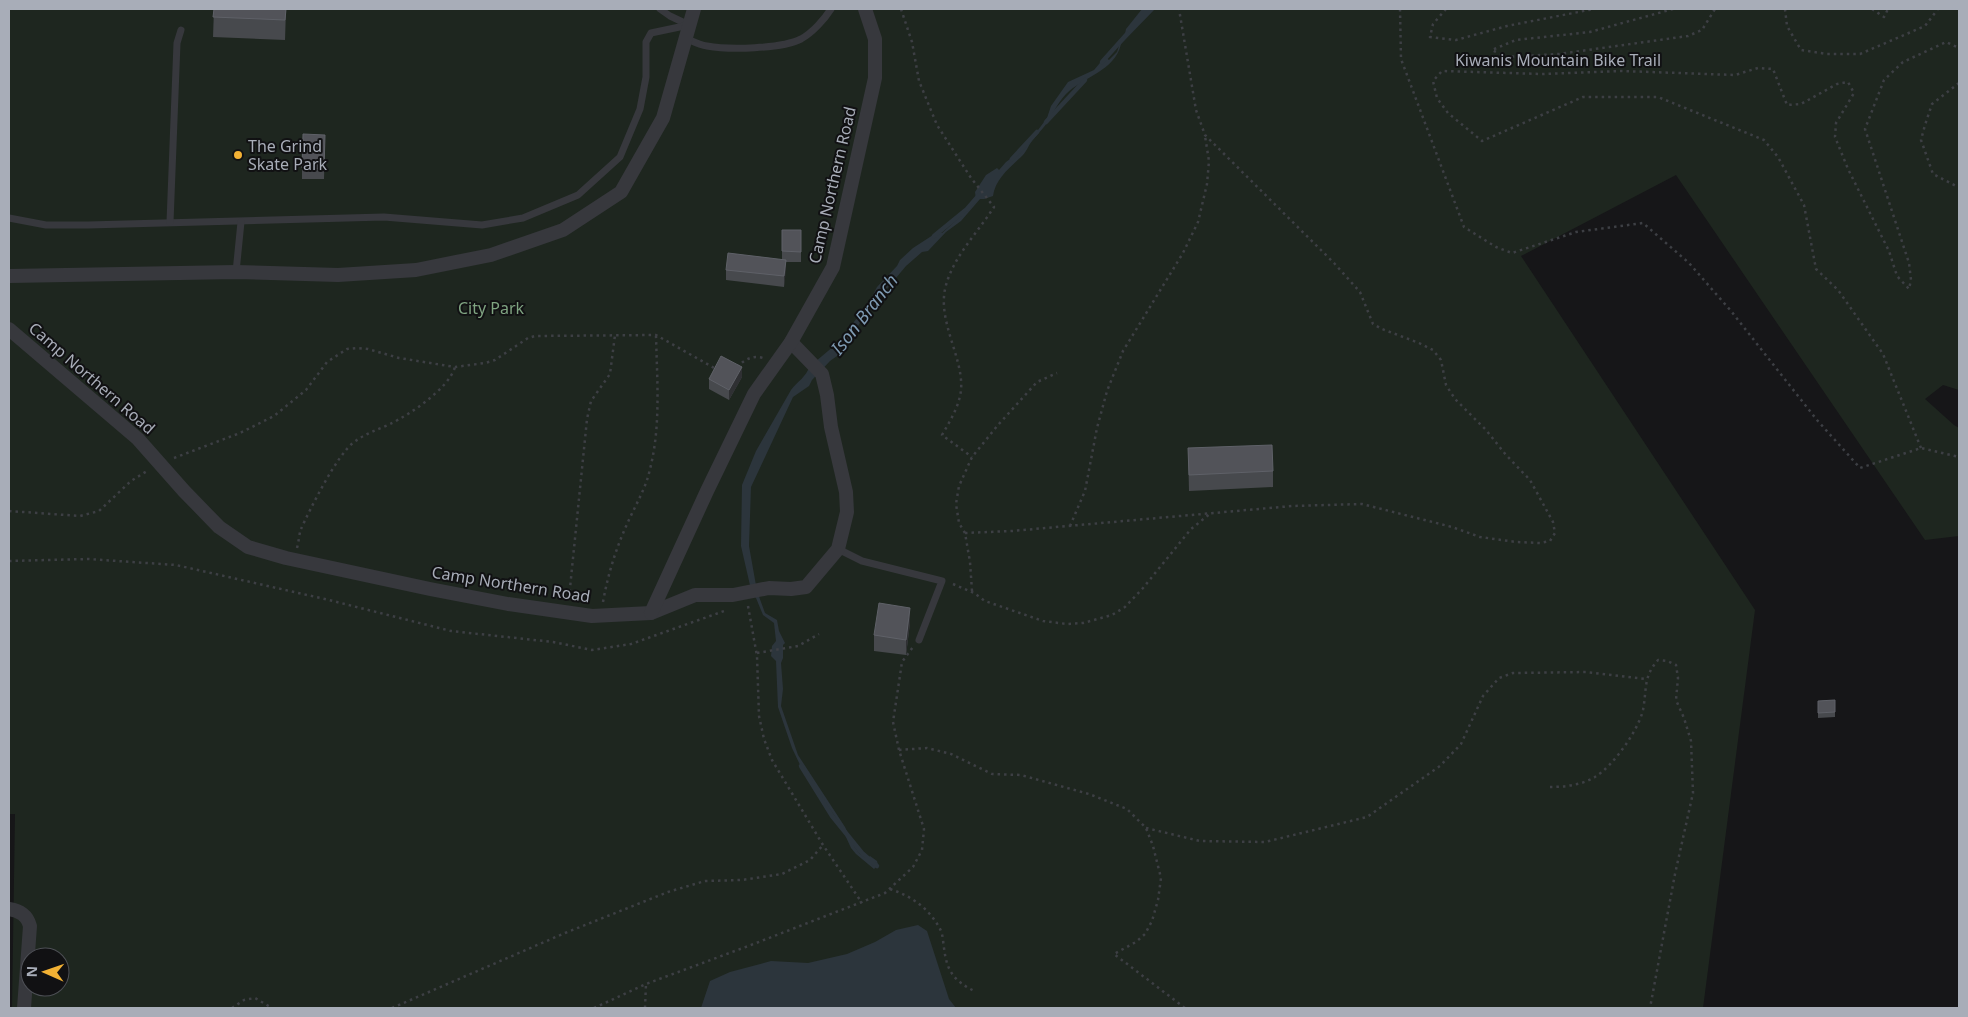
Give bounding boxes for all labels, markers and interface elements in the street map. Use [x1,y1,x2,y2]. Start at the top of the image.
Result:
street label: Kiwanis Mountain Bike Trail [1455,49,1661,71]
street label: Camp Northern Road [803,104,861,266]
place label: The Grind Skate Park [248,135,328,175]
marker: The Grind Skate Park [232,149,244,161]
water label: Ison Branch [824,269,903,360]
park label: City Park [458,297,525,319]
street label: Camp Northern Road [24,317,160,439]
street label: Camp Northern Road [430,561,592,607]
north arrow [20,947,70,997]
text: N [22,966,41,978]

